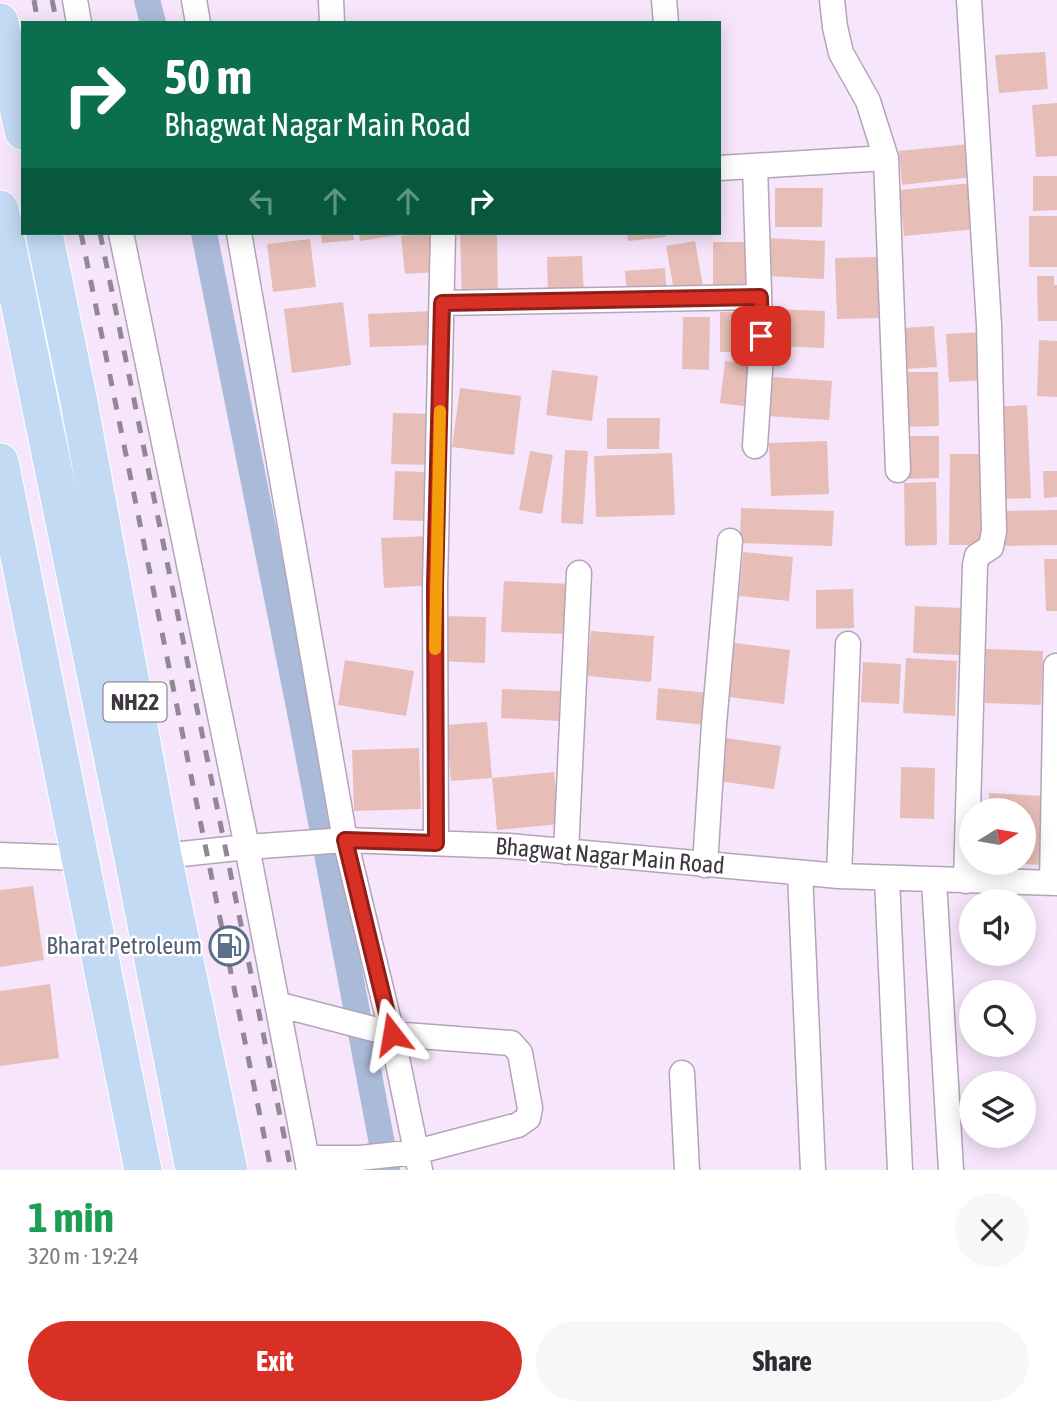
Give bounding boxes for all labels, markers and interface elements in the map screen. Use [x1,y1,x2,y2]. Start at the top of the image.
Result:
text: 50 m [164,48,252,104]
icon: right [49,49,140,140]
text: Bhagwat Nagar Main Road [164,106,471,143]
icon: left [243,182,281,220]
icon: ahead [316,182,354,220]
icon: ahead [389,182,427,220]
icon: right [462,182,500,220]
pin [731,306,791,366]
icon: arrive [742,317,780,355]
road number: NH22 [104,682,166,722]
north arrow [959,798,1036,875]
map controls [959,798,1036,1148]
street label: Bhagwat Nagar Main Road [494,832,726,879]
button: sound [959,889,1036,966]
fuel station icon: Bharat Petroleum [208,925,250,967]
place label: Bharat Petroleum [46,932,202,959]
button: search [959,980,1036,1057]
position arrow [355,997,429,1071]
button: layers [959,1071,1036,1148]
text: 1 min [28,1193,114,1241]
button: close [955,1193,1029,1267]
text: 320 m · 19:24 [28,1243,139,1269]
button: Exit [28,1321,522,1401]
button: Share [536,1321,1029,1401]

